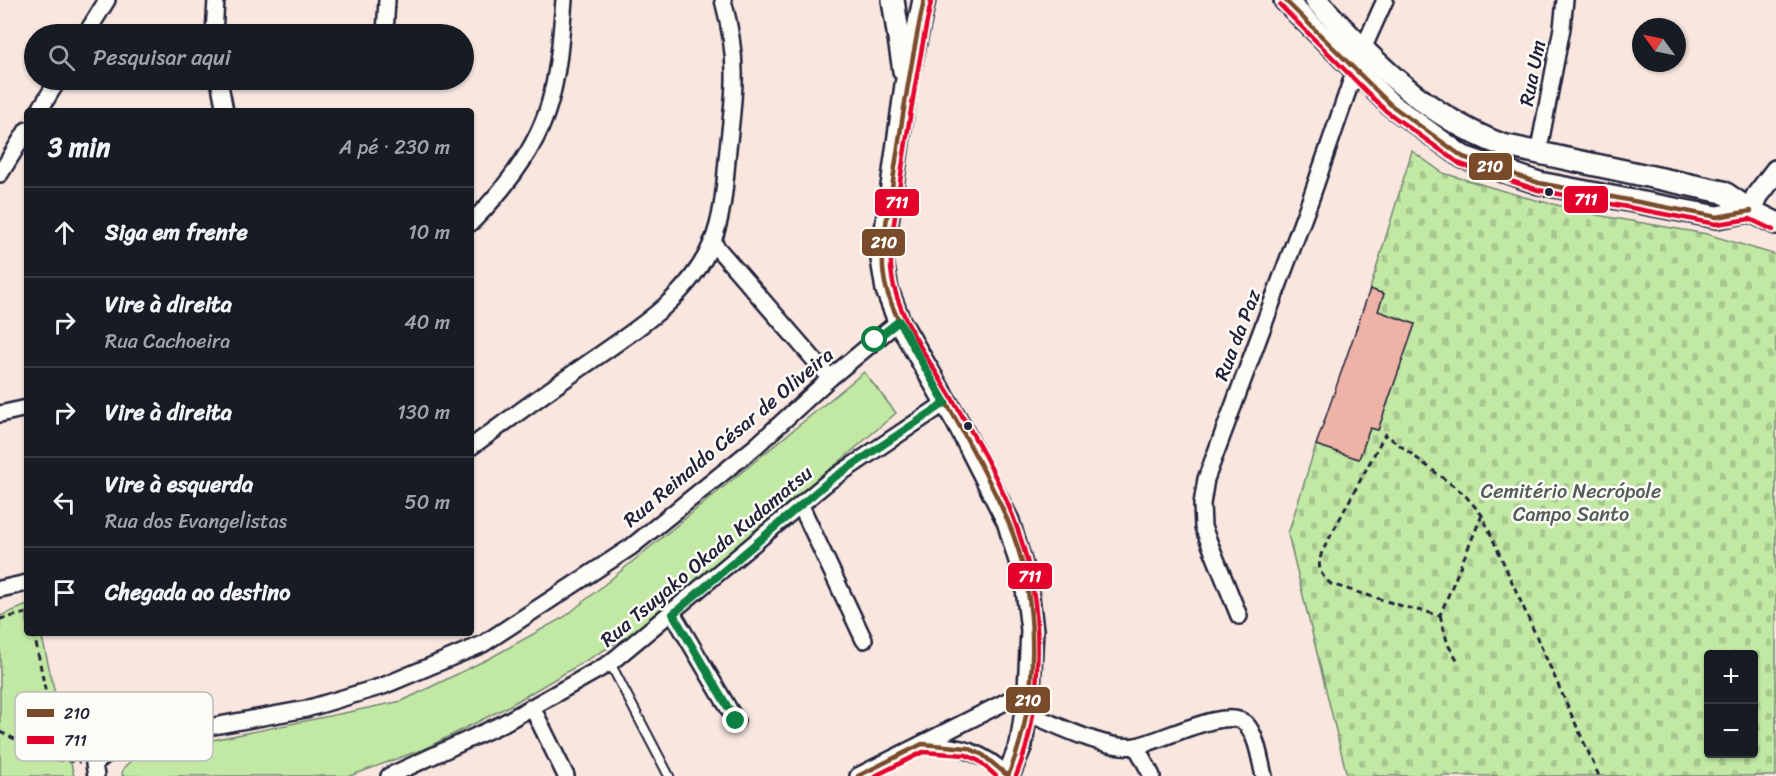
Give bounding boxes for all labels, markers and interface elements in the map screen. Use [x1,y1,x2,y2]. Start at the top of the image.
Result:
north arrow [1632,18,1686,72]
search box [24,24,474,90]
street label: Rua Um [1509,37,1556,109]
text: Pesquisar aqui [93,38,231,77]
icon: search [45,41,78,74]
text: 3 min [48,124,110,170]
text: A pé · 230 m [339,130,450,165]
line badge: 210 [1468,152,1513,181]
text: 210 [1476,152,1503,181]
line badge: 711 [1563,185,1609,214]
text: 711 [1575,185,1598,214]
unlabelled marker [1543,186,1555,198]
line badge: 711 [874,188,920,217]
text: 711 [886,188,909,217]
text: Siga em frente [105,213,248,252]
text: 10 m [408,215,450,250]
icon: ahead [48,216,81,249]
line badge: 210 [861,228,906,257]
text: 210 [870,228,897,257]
street label: Rua da Paz [1204,284,1271,386]
text: Vire à direita [105,285,232,324]
text: 40 m [404,305,450,340]
icon: right [48,306,81,339]
text: Rua Cachoeira [105,324,230,359]
route start [861,326,887,352]
street label: Rua Reinaldo César de Oliveira [615,338,842,536]
text: Vire à direita [105,393,232,432]
text: 130 m [397,395,450,430]
icon: right [48,396,81,429]
unlabelled marker [962,420,974,432]
street label: Rua Tsuyako Okada Kudamatsu [592,456,821,656]
text: Vire à esquerda [105,465,253,504]
park label: Cemitério Necrópole Campo Santo [1481,474,1661,532]
text: 50 m [405,485,450,520]
icon: left [48,486,81,519]
text: Rua dos Evangelistas [105,504,287,539]
line badge: 711 [1007,562,1053,590]
text: 711 [1019,562,1042,591]
text: Chegada ao destino [105,573,290,612]
icon: arrive [48,576,81,609]
map controls [1704,650,1758,758]
button: + [1704,650,1758,704]
line badge: 210 [1005,686,1051,714]
text: 210 [1014,686,1041,715]
legend [15,692,213,761]
text: 210 [64,699,90,728]
button: − [1704,704,1758,758]
route end [722,707,748,733]
text: 711 [64,726,87,755]

